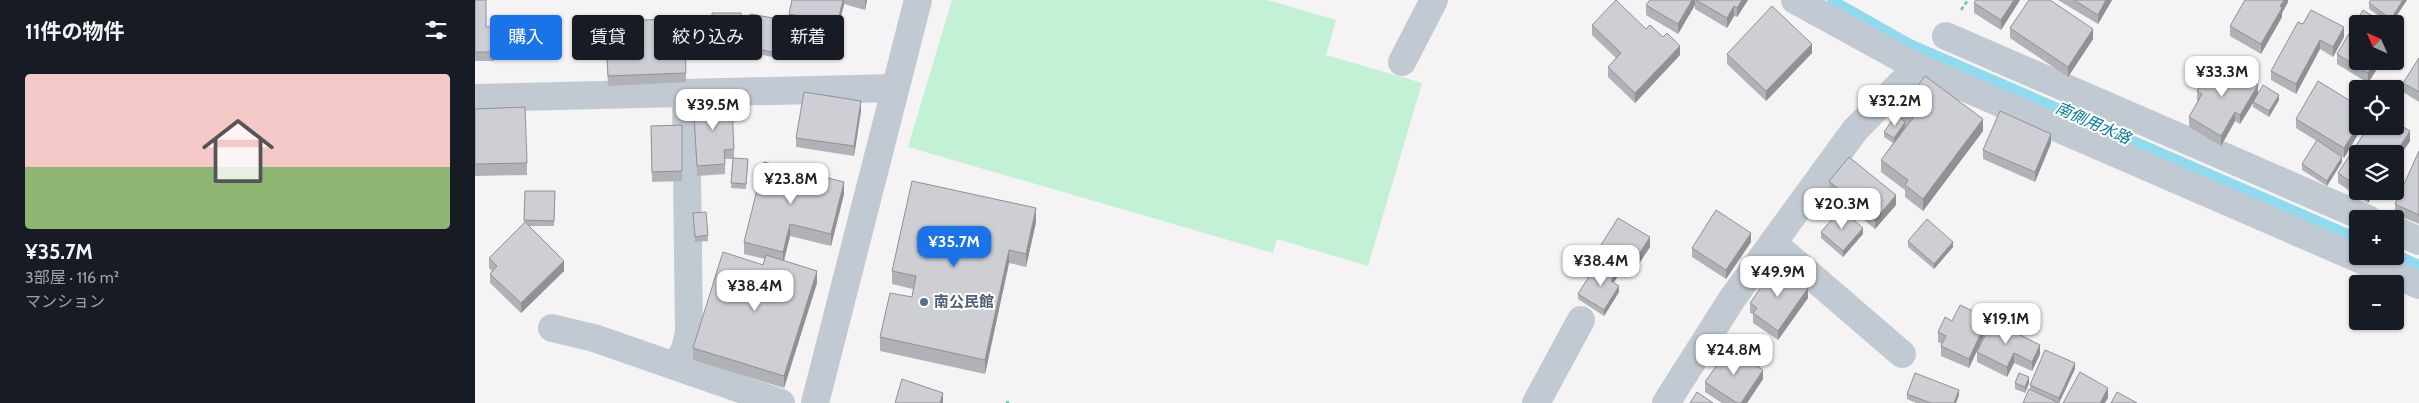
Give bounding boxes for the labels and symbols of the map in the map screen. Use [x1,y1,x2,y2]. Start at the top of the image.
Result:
north arrow [2349,15,2404,70]
pin: ¥33.3M [2181,56,2263,98]
pin: ¥32.2M [1854,84,1936,127]
pin: ¥39.5M [672,88,754,131]
water label: 南側用水路 [2053,98,2135,149]
pin: ¥23.8M [750,162,832,205]
pin: ¥20.3M [1801,188,1883,230]
pin: ¥35.7M [913,226,995,268]
pin: ¥38.4M [1560,244,1642,287]
pin: ¥49.9M [1737,256,1819,298]
pin: ¥38.4M [714,270,796,312]
place label: 南公民館 [934,293,994,311]
marker: 南公民館 [918,296,930,308]
pin: ¥19.1M [1965,302,2047,345]
pin: ¥24.8M [1693,334,1775,376]

